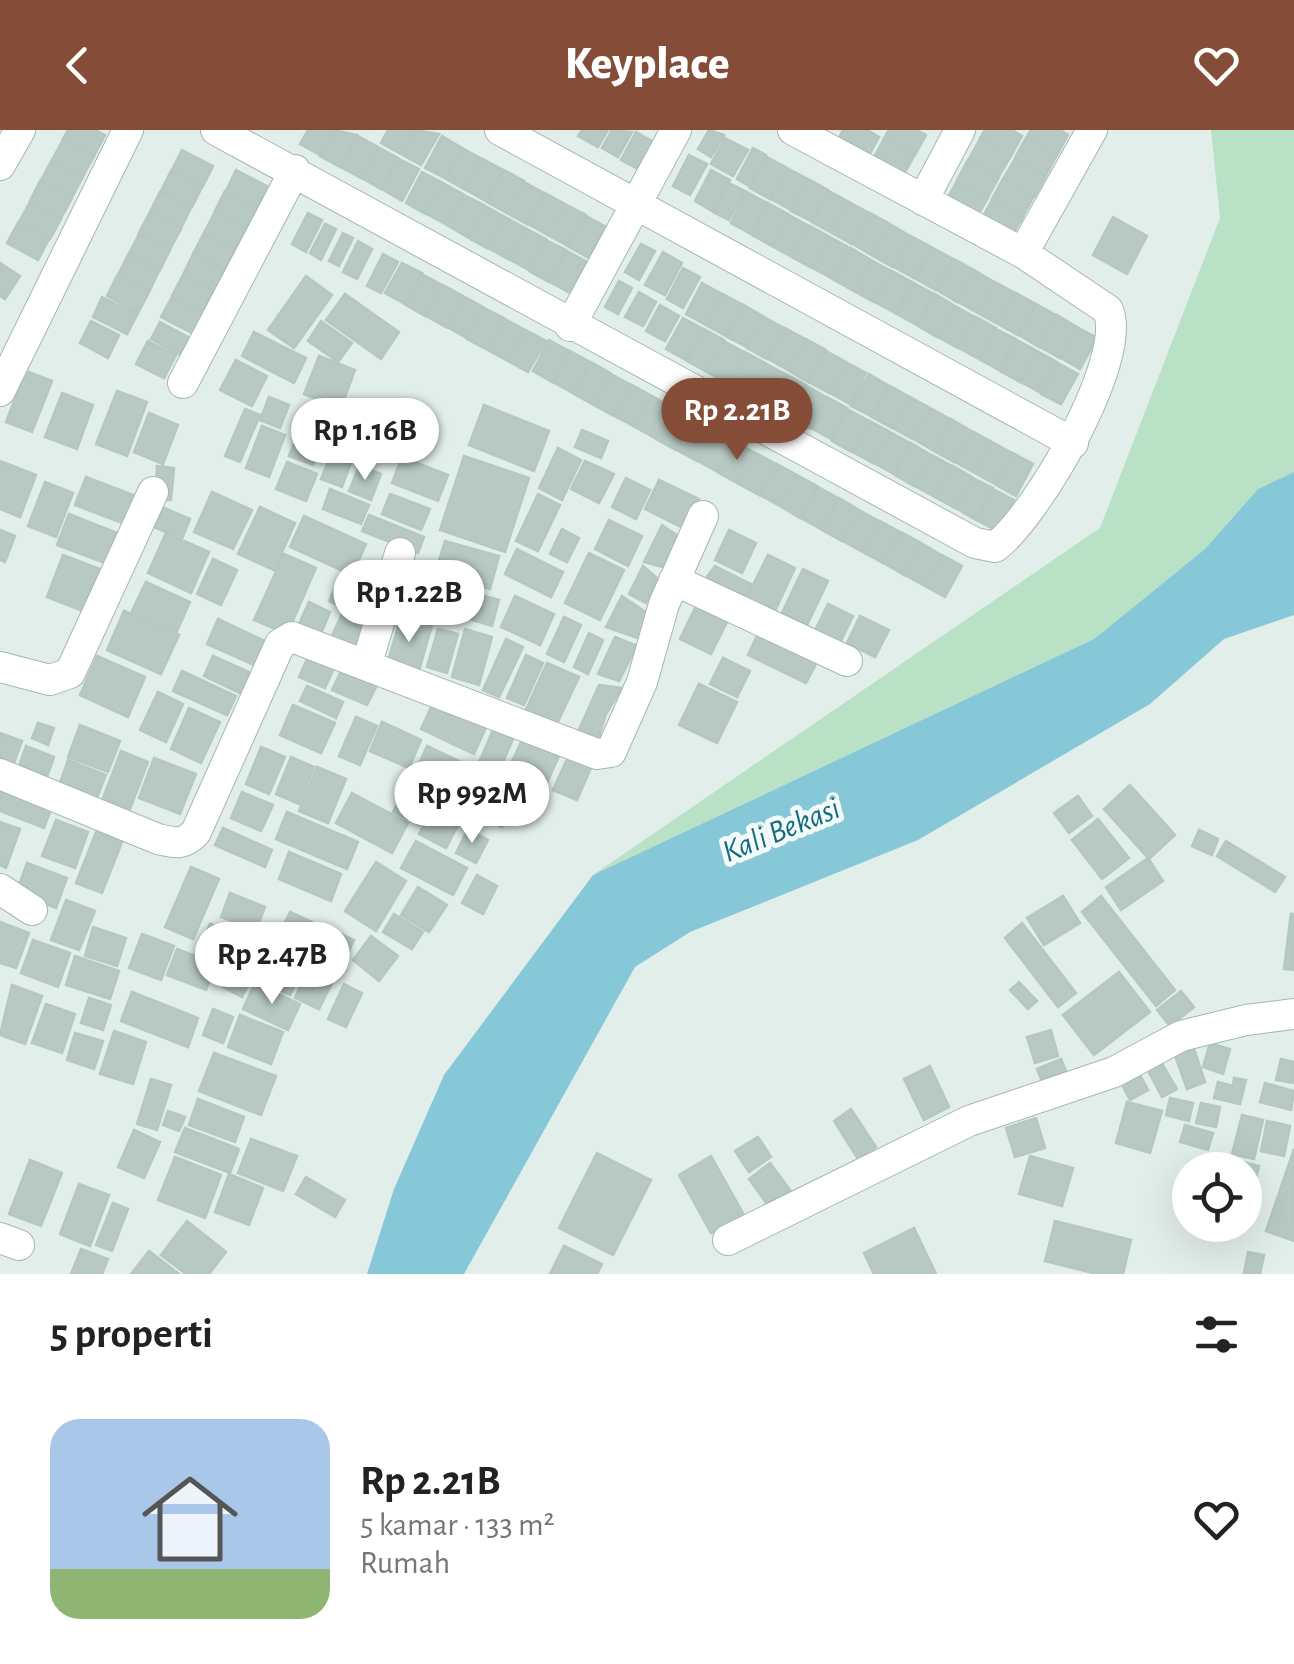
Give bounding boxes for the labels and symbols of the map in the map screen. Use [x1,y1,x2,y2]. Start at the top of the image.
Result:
pin: Rp 2.21B [634,378,840,463]
pin: Rp 1.16B [262,398,468,483]
pin: Rp 1.22B [306,560,512,645]
pin: Rp 992M [380,761,564,846]
water label: Kali Bekasi [718,792,844,868]
pin: Rp 2.47B [169,922,375,1007]

